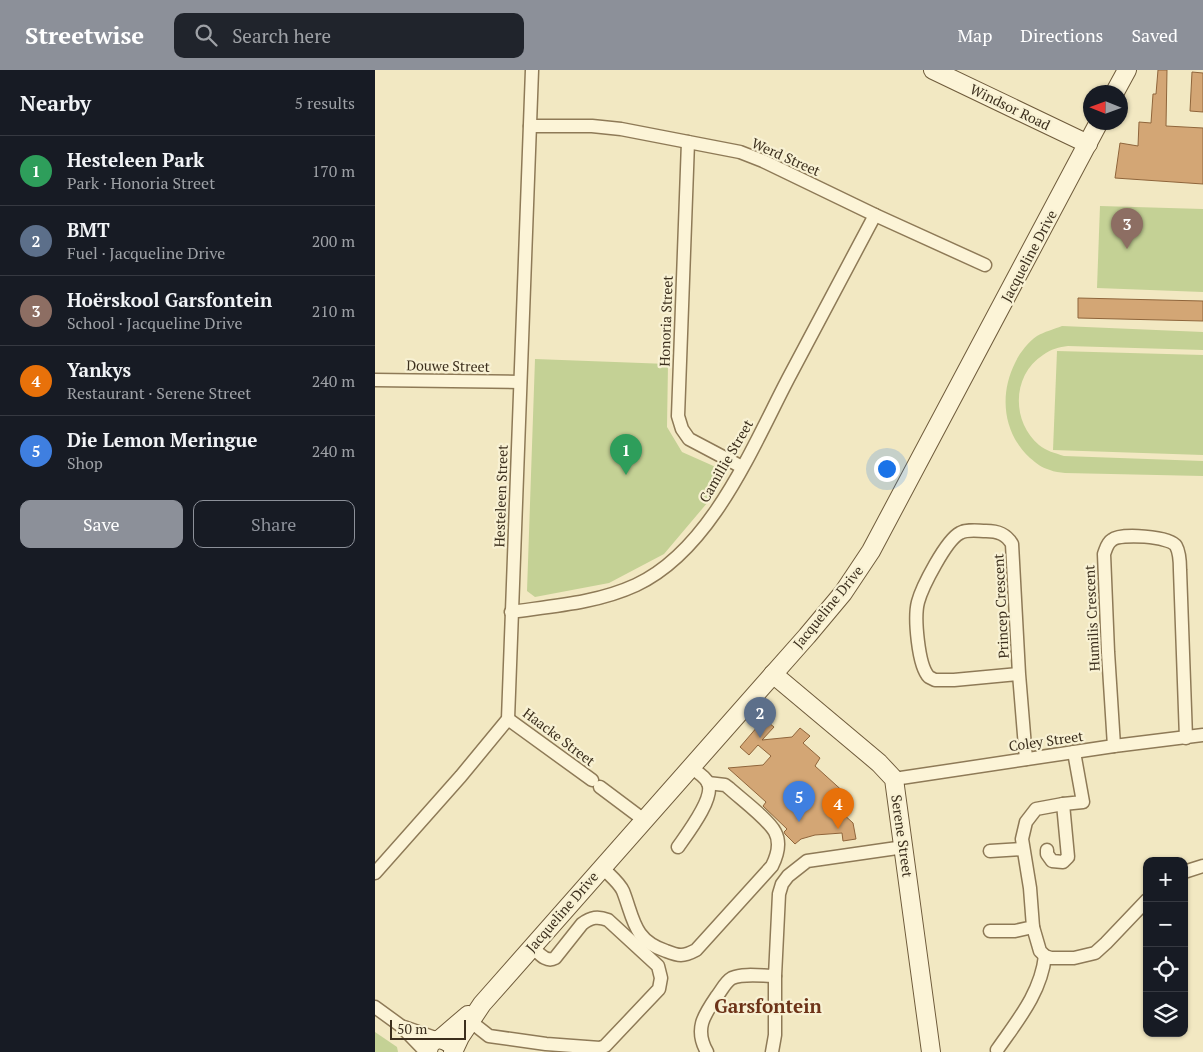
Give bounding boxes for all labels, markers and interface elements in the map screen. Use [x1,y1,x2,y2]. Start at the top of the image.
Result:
search box [174,13,524,58]
text: Streetwise [25,19,144,51]
icon: search [192,21,220,49]
text: Search here [232,23,331,48]
text: Map [957,23,992,47]
text: Directions [1020,23,1103,47]
text: Saved [1131,23,1178,47]
street label: Windsor Road [967,79,1054,134]
north arrow [1083,85,1128,130]
text: Nearby [20,89,91,117]
text: 5 results [295,92,355,114]
street label: Werd Street [749,133,824,180]
text: Hesteleen Park [67,147,204,172]
text: 1 [31,160,41,182]
text: 170 m [312,160,355,182]
text: Park · Honoria Street [67,172,215,194]
street label: Jacqueline Drive [996,207,1061,305]
pin: 3 [1111,208,1143,249]
text: BMT [67,217,110,242]
text: 2 [31,230,41,252]
text: 200 m [312,230,355,252]
text: Fuel · Jacqueline Drive [67,242,225,264]
street label: Honoria Street [654,274,677,367]
text: Hoërskool Garsfontein [67,287,272,312]
text: 3 [31,300,41,322]
text: 210 m [312,300,355,322]
text: School · Jacqueline Drive [67,312,243,334]
street label: Douwe Street [406,355,491,376]
text: Yankys [67,357,131,382]
text: 4 [31,370,41,392]
text: 240 m [312,370,355,392]
text: Restaurant · Serene Street [67,382,251,404]
street label: Camillie Street [694,415,757,506]
text: Die Lemon Meringue [67,427,257,452]
pin: 1 [610,434,642,475]
text: 5 [31,440,41,462]
text: 240 m [312,440,355,462]
street label: Hesteleen Street [489,443,512,548]
text: Shop [67,452,103,474]
your location [874,456,900,482]
button: Save [20,500,183,548]
button: Share [193,500,355,548]
street label: Princep Crescent [988,552,1013,659]
street label: Jacqueline Drive [788,561,867,652]
street label: Humilis Crescent [1079,563,1104,672]
pin: 2 [744,697,776,738]
street label: Haacke Street [519,703,600,770]
street label: Coley Street [1007,726,1085,755]
pin: 5 [783,781,815,822]
pin: 4 [822,788,854,829]
street label: Serene Street [887,793,918,879]
map controls [1143,857,1188,1037]
button: + [1143,857,1188,902]
street label: Jacqueline Drive [521,867,602,956]
button: − [1143,902,1188,947]
button: locate [1143,947,1188,992]
button: layers [1143,992,1188,1037]
district label: Garsfontein [714,993,822,1018]
scale bar [390,1017,466,1040]
text: 50 m [397,1019,427,1038]

